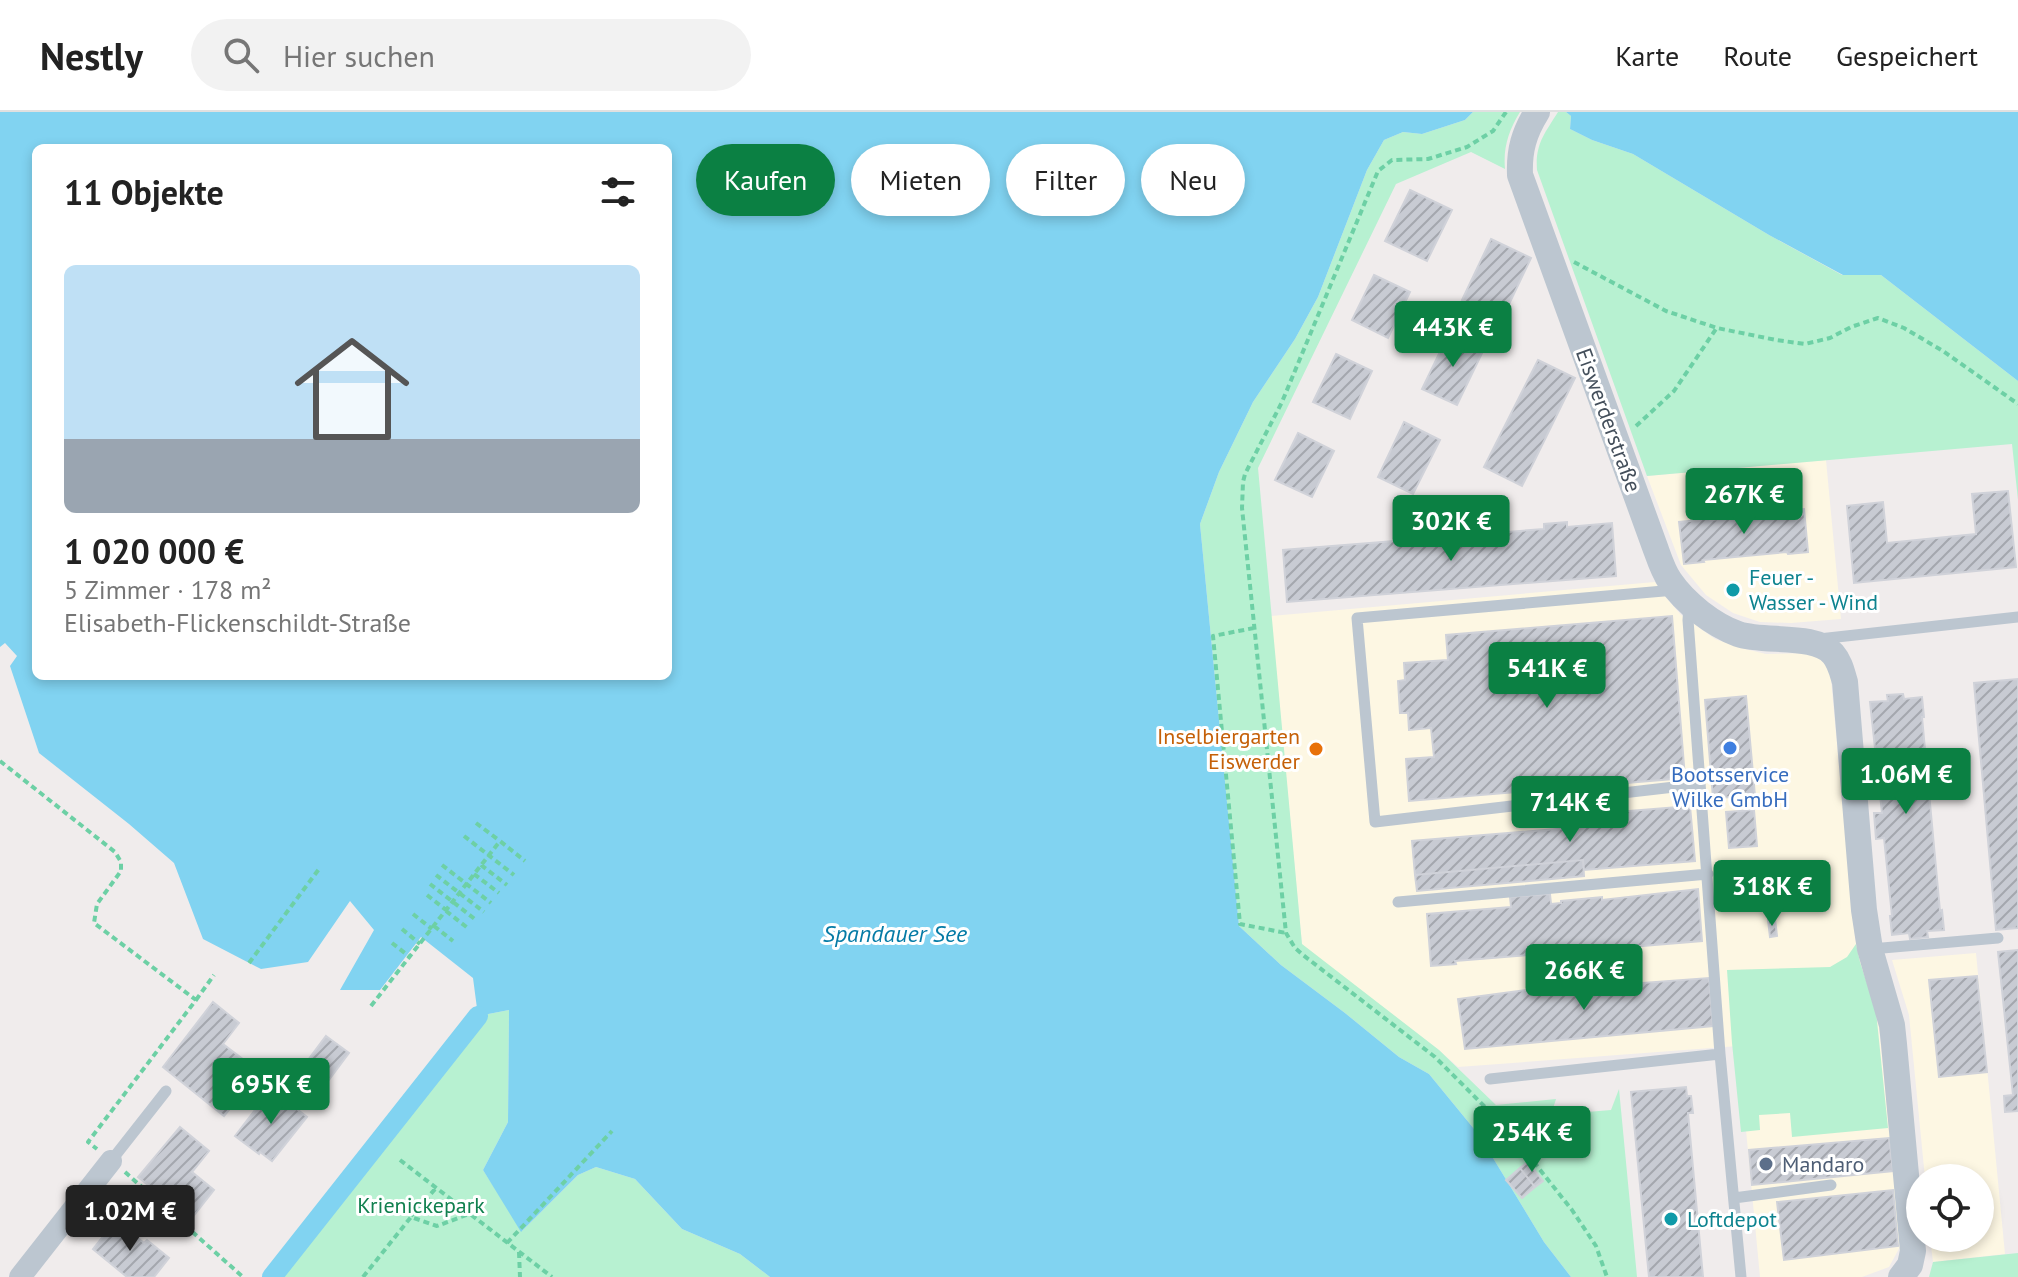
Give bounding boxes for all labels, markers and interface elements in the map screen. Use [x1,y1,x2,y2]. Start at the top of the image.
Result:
search box [191,19,751,91]
text: Nestly [40,31,143,80]
icon: search [219,33,263,77]
text: Hier suchen [283,36,435,75]
text: Karte [1615,37,1679,74]
text: Route [1723,37,1792,74]
text: Gespeichert [1836,37,1978,74]
chip: Kaufen [696,144,835,216]
chip: Mieten [851,144,990,216]
chip: Filter [1006,144,1125,216]
chip: Neu [1141,144,1245,216]
text: 11 Objekte [64,170,224,214]
icon: filters [596,170,640,214]
pin: 443K € [1388,301,1518,369]
text: 443K € [1413,310,1493,343]
icon: home [280,317,424,461]
street label: Eiswerderstraße [1570,344,1648,496]
pin: 267K € [1679,468,1809,536]
text: 267K € [1704,477,1784,510]
pin: 302K € [1386,495,1516,563]
text: 302K € [1411,504,1491,537]
text: 1 020 000 € [64,529,244,573]
place label: Feuer - Wasser - Wind [1749,563,1878,616]
text: 5 Zimmer · 178 m² [64,573,272,606]
marker: Feuer - Wasser - Wind [1724,581,1742,599]
text: Elisabeth-Flickenschildt-Straße [64,606,411,639]
pin: 541K € [1482,642,1612,710]
text: 541K € [1507,651,1587,684]
place label: Inselbiergarten Eiswerder [1157,722,1301,775]
marker: Bootsservice Wilke GmbH [1721,739,1739,757]
marker: Inselbiergarten Eiswerder [1307,740,1325,758]
pin: 1.06M € [1832,748,1980,816]
text: 1.06M € [1860,757,1952,790]
place label: Bootsservice Wilke GmbH [1671,760,1789,813]
pin: 714K € [1505,776,1635,844]
text: 714K € [1530,785,1610,818]
pin: 318K € [1707,860,1837,928]
text: 318K € [1732,869,1812,902]
water label: Spandauer See [823,918,967,949]
pin: 266K € [1519,944,1649,1012]
text: 266K € [1544,953,1624,986]
pin: 695K € [206,1058,336,1126]
text: 695K € [231,1067,311,1100]
pin: 254K € [1467,1106,1597,1174]
text: 254K € [1492,1115,1572,1148]
place label: Mandaro [1782,1150,1864,1178]
marker: Mandaro [1757,1155,1775,1173]
map controls [1906,1164,1994,1252]
button: locate [1906,1164,1994,1252]
pin: 1.02M € [56,1185,204,1253]
park label: Krienickepark [357,1191,485,1219]
text: 1.02M € [84,1194,176,1227]
place label: Loftdepot [1687,1205,1777,1233]
marker: Loftdepot [1662,1210,1680,1228]

